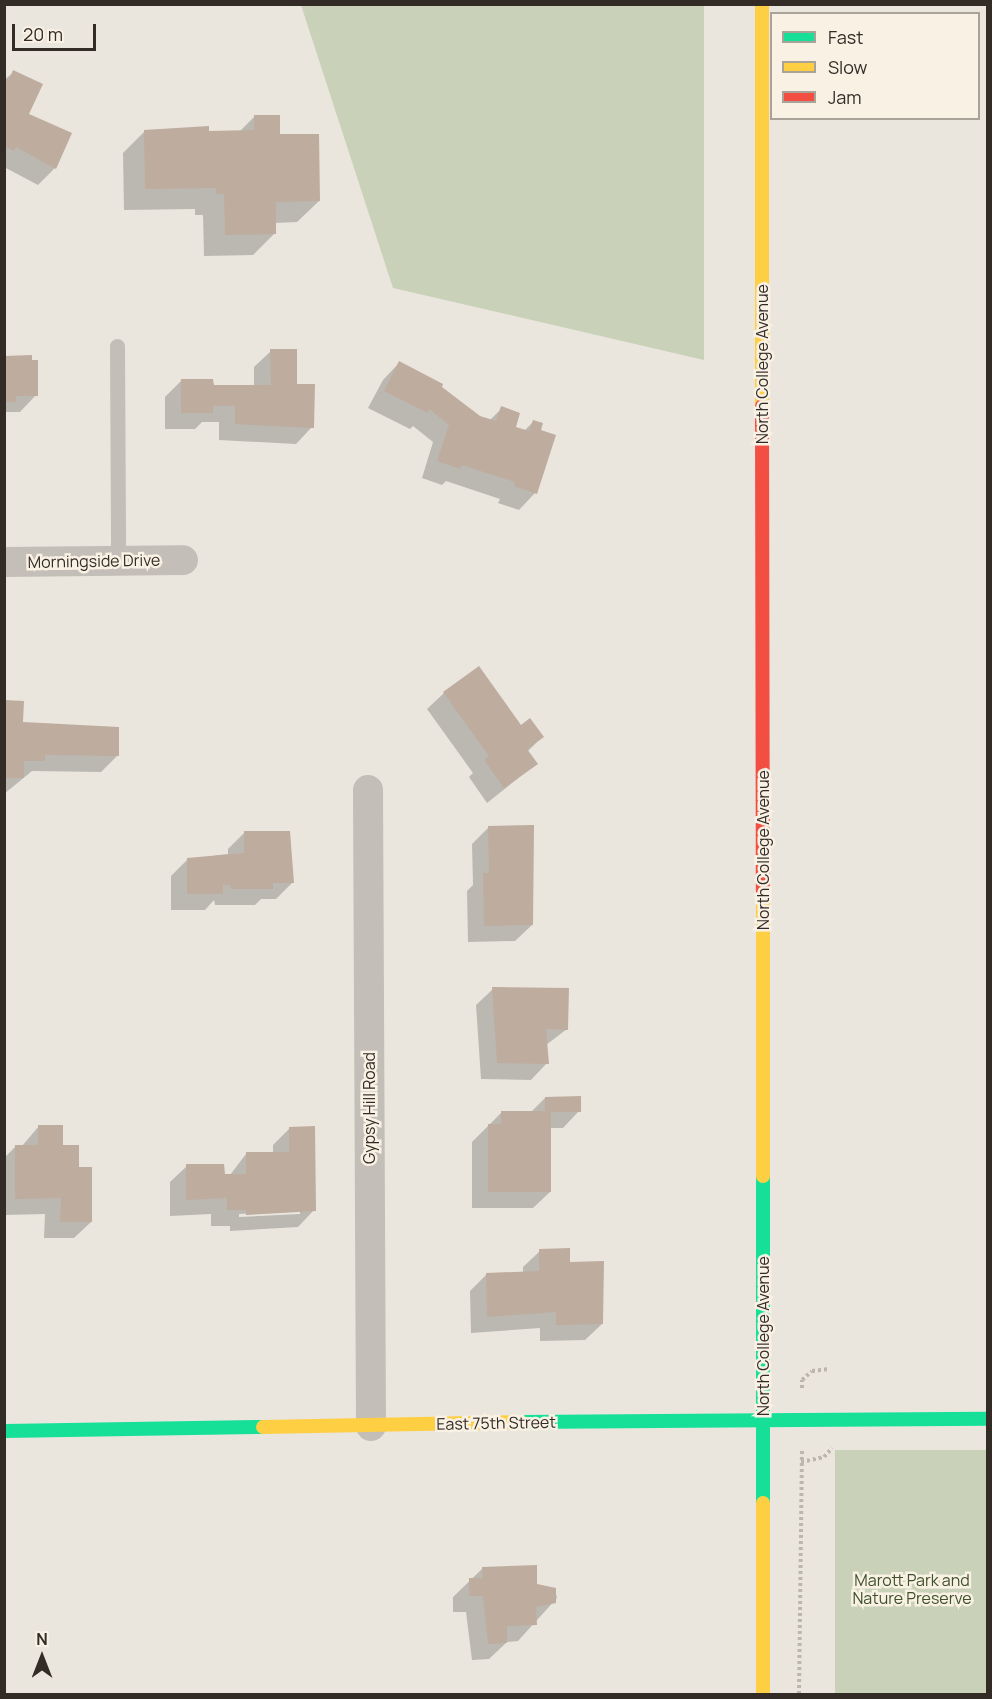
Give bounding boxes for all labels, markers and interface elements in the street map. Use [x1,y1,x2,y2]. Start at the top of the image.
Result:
scale bar [15,12,99,50]
legend [770,12,980,120]
text: 20 m [23,22,63,46]
text: Fast [828,25,863,49]
text: Slow [828,55,867,79]
text: Jam [828,85,862,109]
street label: North College Avenue [752,284,772,444]
street label: Morningside Drive [28,550,160,572]
street label: North College Avenue [753,770,773,930]
street label: Gypsy Hill Road [359,1052,379,1164]
street label: North College Avenue [753,1256,773,1416]
street label: East 75th Street [436,1412,556,1434]
park label: Marott Park and Nature Preserve [852,1570,972,1608]
north arrow [12,1627,72,1687]
text: N [36,1628,48,1650]

